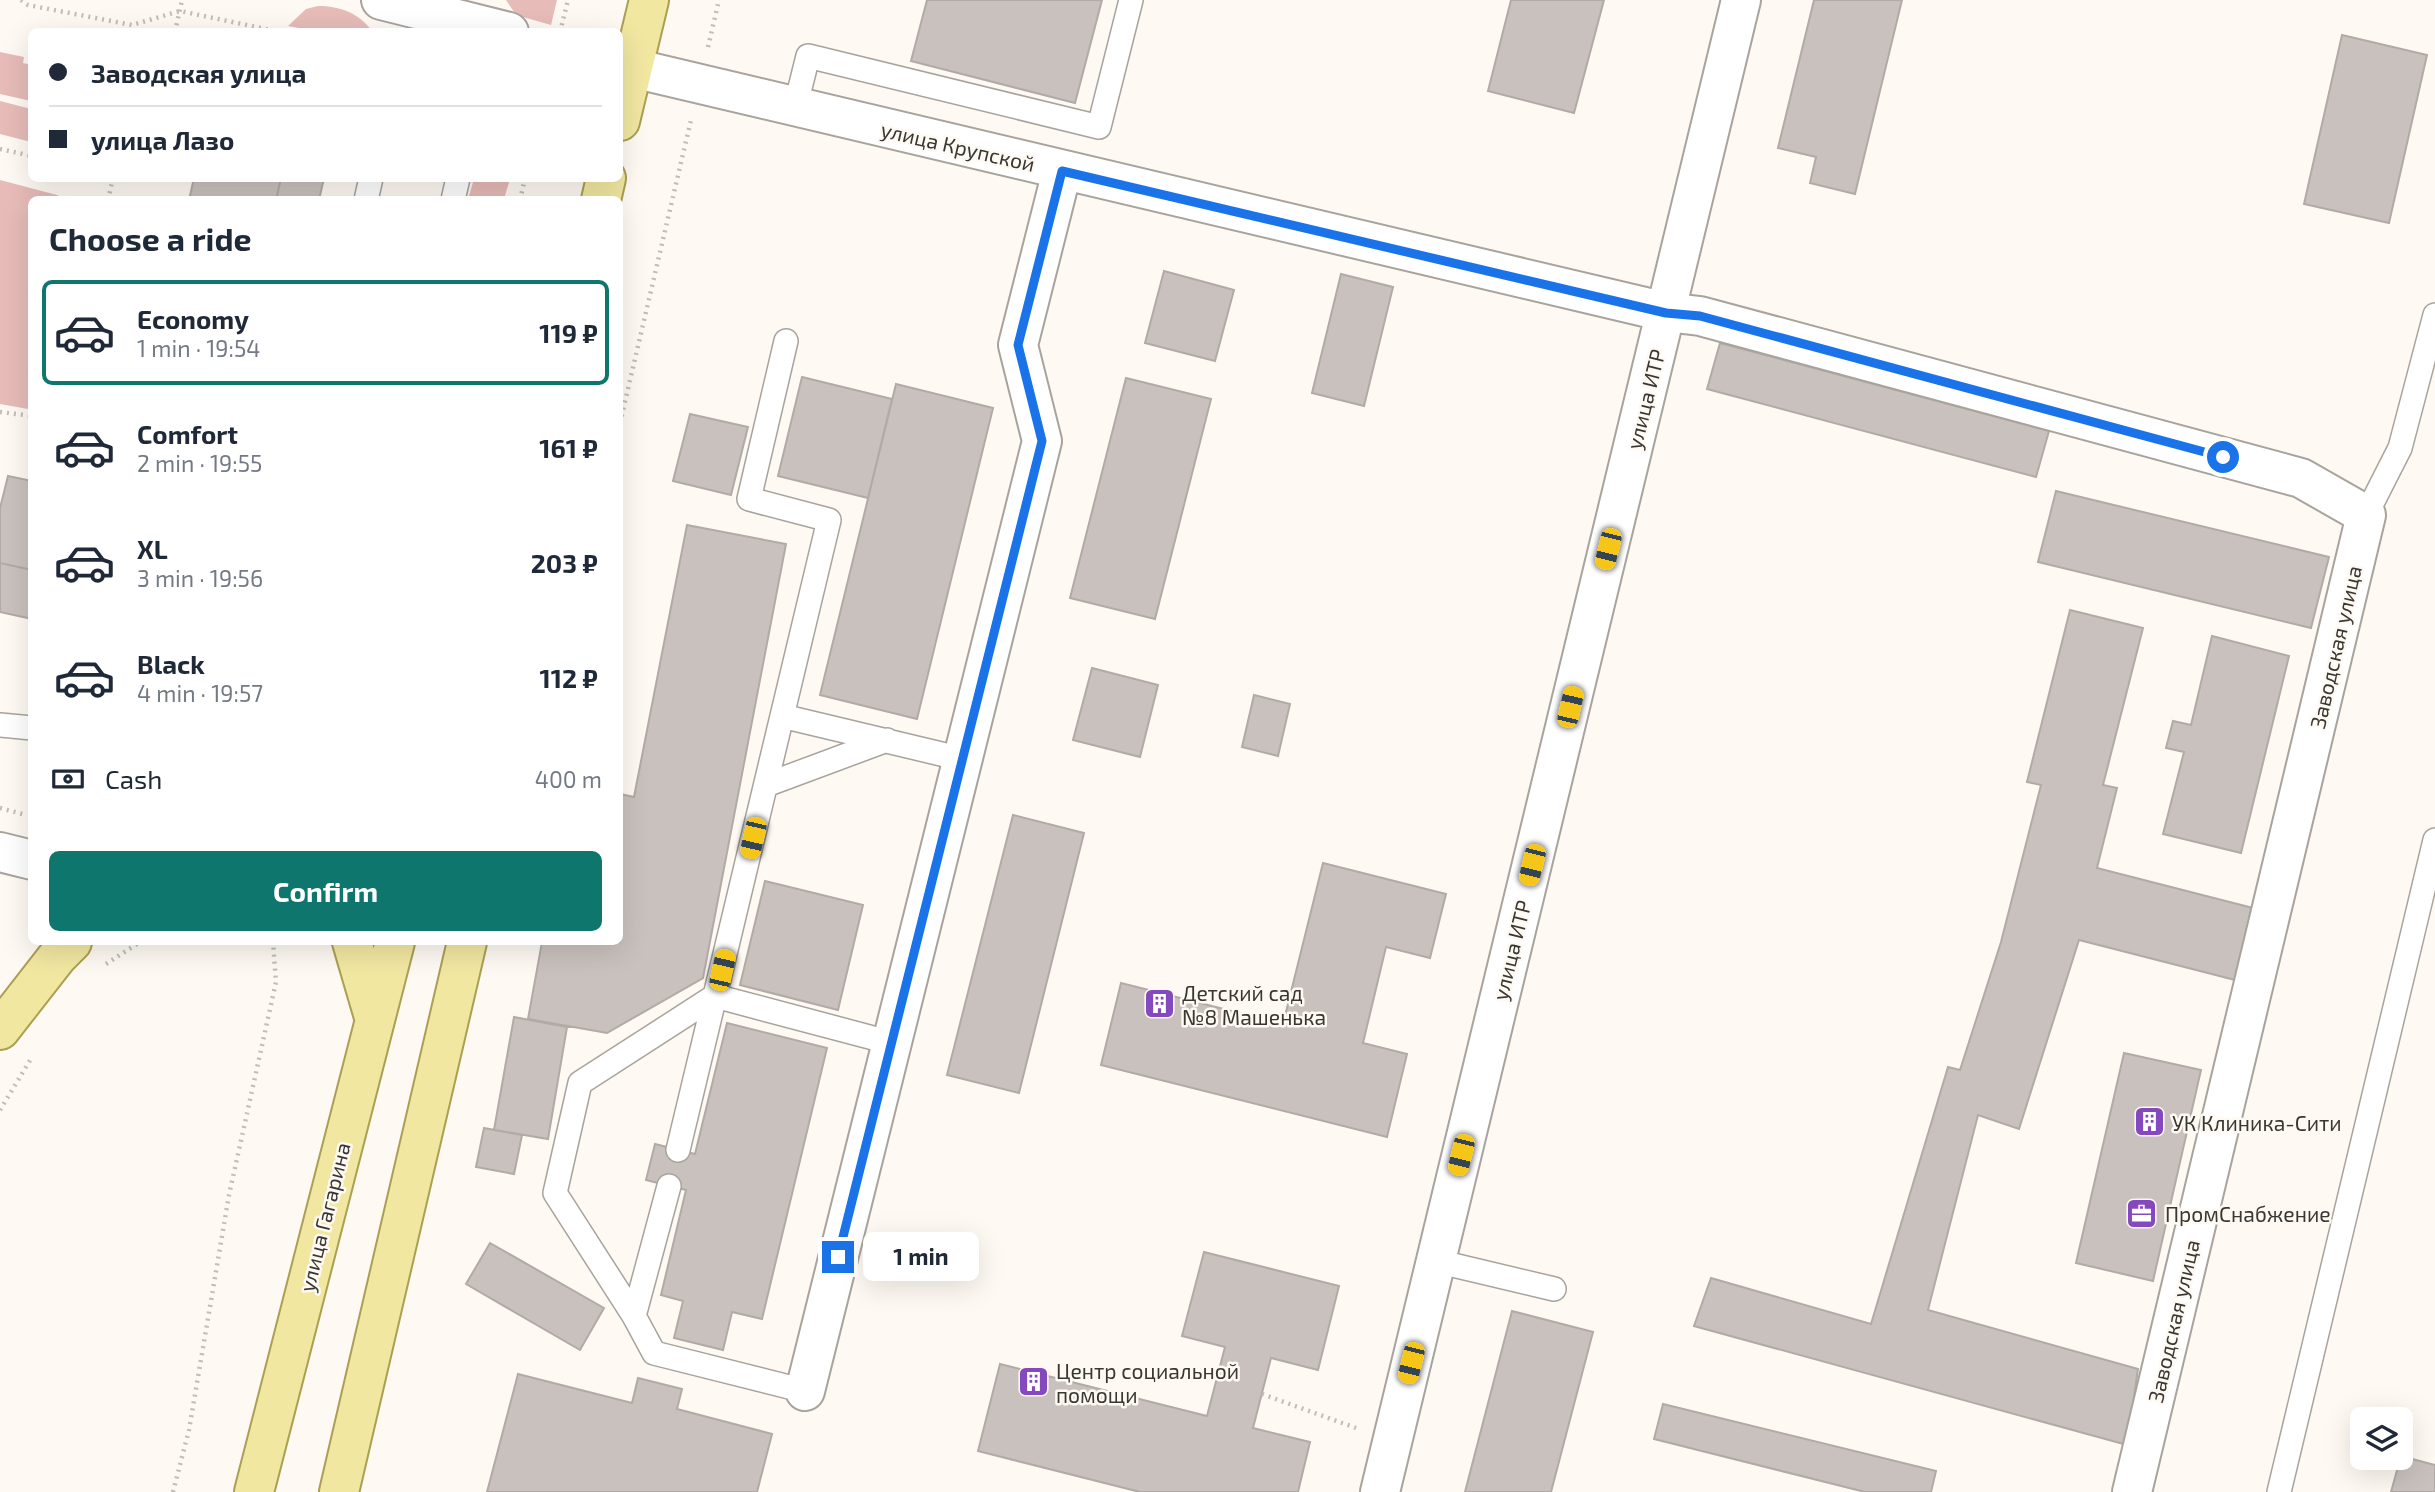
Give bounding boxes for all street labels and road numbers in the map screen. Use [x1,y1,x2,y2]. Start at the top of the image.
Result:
street label: улица Крупской [878,116,1037,177]
street label: улица ИТР [1620,346,1670,452]
street label: Заводская улица [2304,563,2367,731]
street label: улица ИТР [1486,897,1536,1003]
street label: улица Гагарина [293,1140,356,1295]
street label: Заводская улица [2142,1237,2205,1405]

